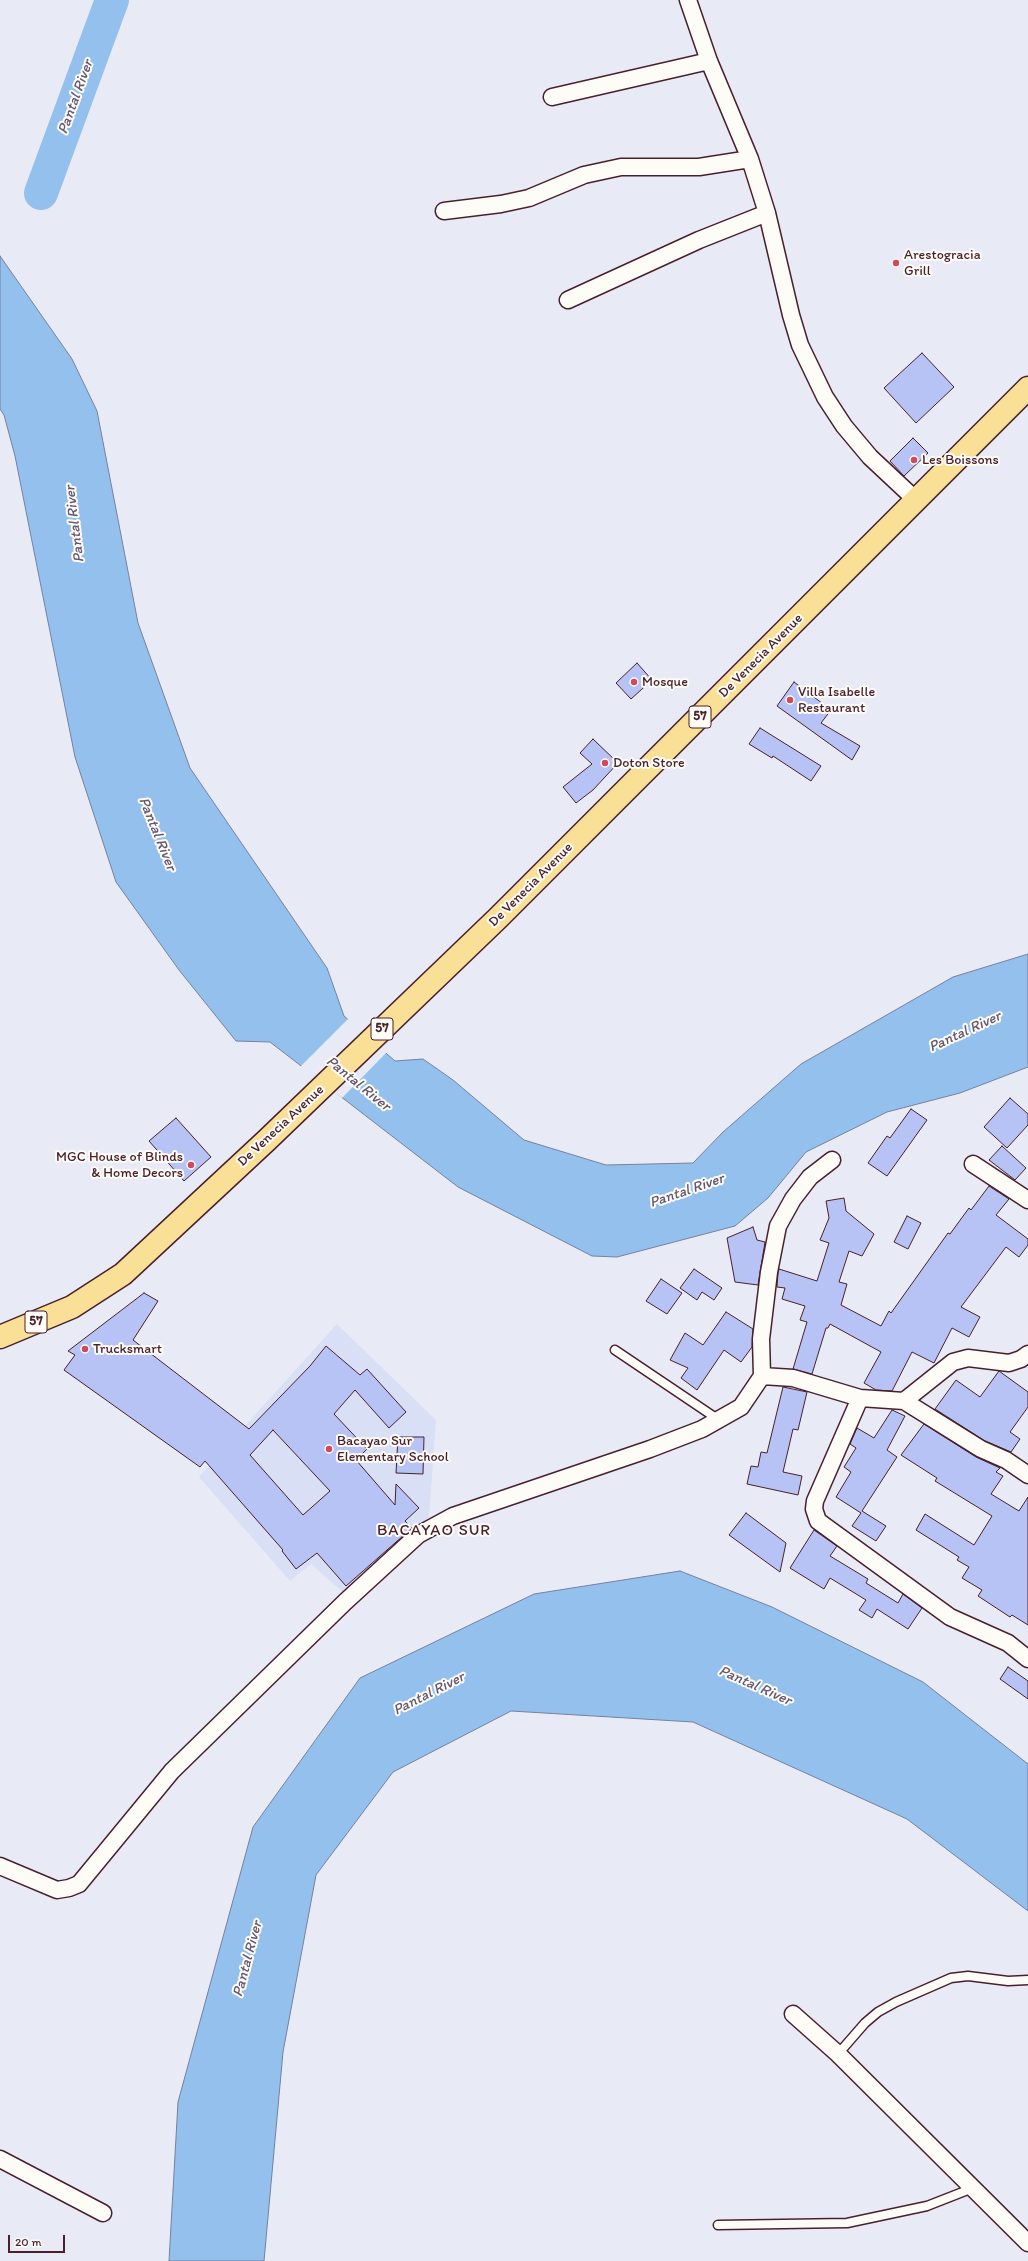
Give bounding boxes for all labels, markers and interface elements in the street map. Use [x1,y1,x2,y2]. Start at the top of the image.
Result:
water label: Pantal River [54,57,98,137]
place label: Arestogracia Grill [904,247,981,280]
marker: Arestogracia Grill [891,258,901,268]
place label: Les Boissons [922,452,999,468]
marker: Les Boissons [909,455,919,465]
water label: Pantal River [61,484,89,564]
street label: De Venecia Avenue [715,610,807,702]
place label: Mosque [642,674,688,690]
marker: Mosque [629,677,639,687]
place label: Villa Isabelle Restaurant [798,684,875,716]
marker: Villa Isabelle Restaurant [785,695,795,705]
road number: 57 [689,706,711,728]
place label: Doton Store [613,755,685,771]
marker: Doton Store [600,758,610,768]
water label: Pantal River [134,795,180,873]
street label: De Venecia Avenue [485,839,577,931]
water label: Pantal River [926,1007,1004,1057]
road number: 57 [371,1018,393,1040]
water label: Pantal River [322,1053,394,1115]
street label: De Venecia Avenue [234,1082,328,1170]
place label: MGC House of Blinds & Home Decors [56,1149,183,1182]
marker: MGC House of Blinds & Home Decors [186,1160,196,1170]
water label: Pantal River [647,1170,727,1212]
road number: 57 [25,1311,47,1333]
place label: Trucksmart [93,1341,162,1357]
marker: Trucksmart [80,1344,90,1354]
place label: Bacayao Sur Elementary School [337,1433,449,1466]
marker: Bacayao Sur Elementary School [324,1444,334,1454]
district label: BACAYAO SUR [376,1521,492,1541]
water label: Pantal River [716,1662,794,1710]
water label: Pantal River [390,1668,468,1720]
water label: Pantal River [229,1919,267,1999]
scale bar [10,2227,67,2253]
text: 20 m [15,2235,42,2249]

